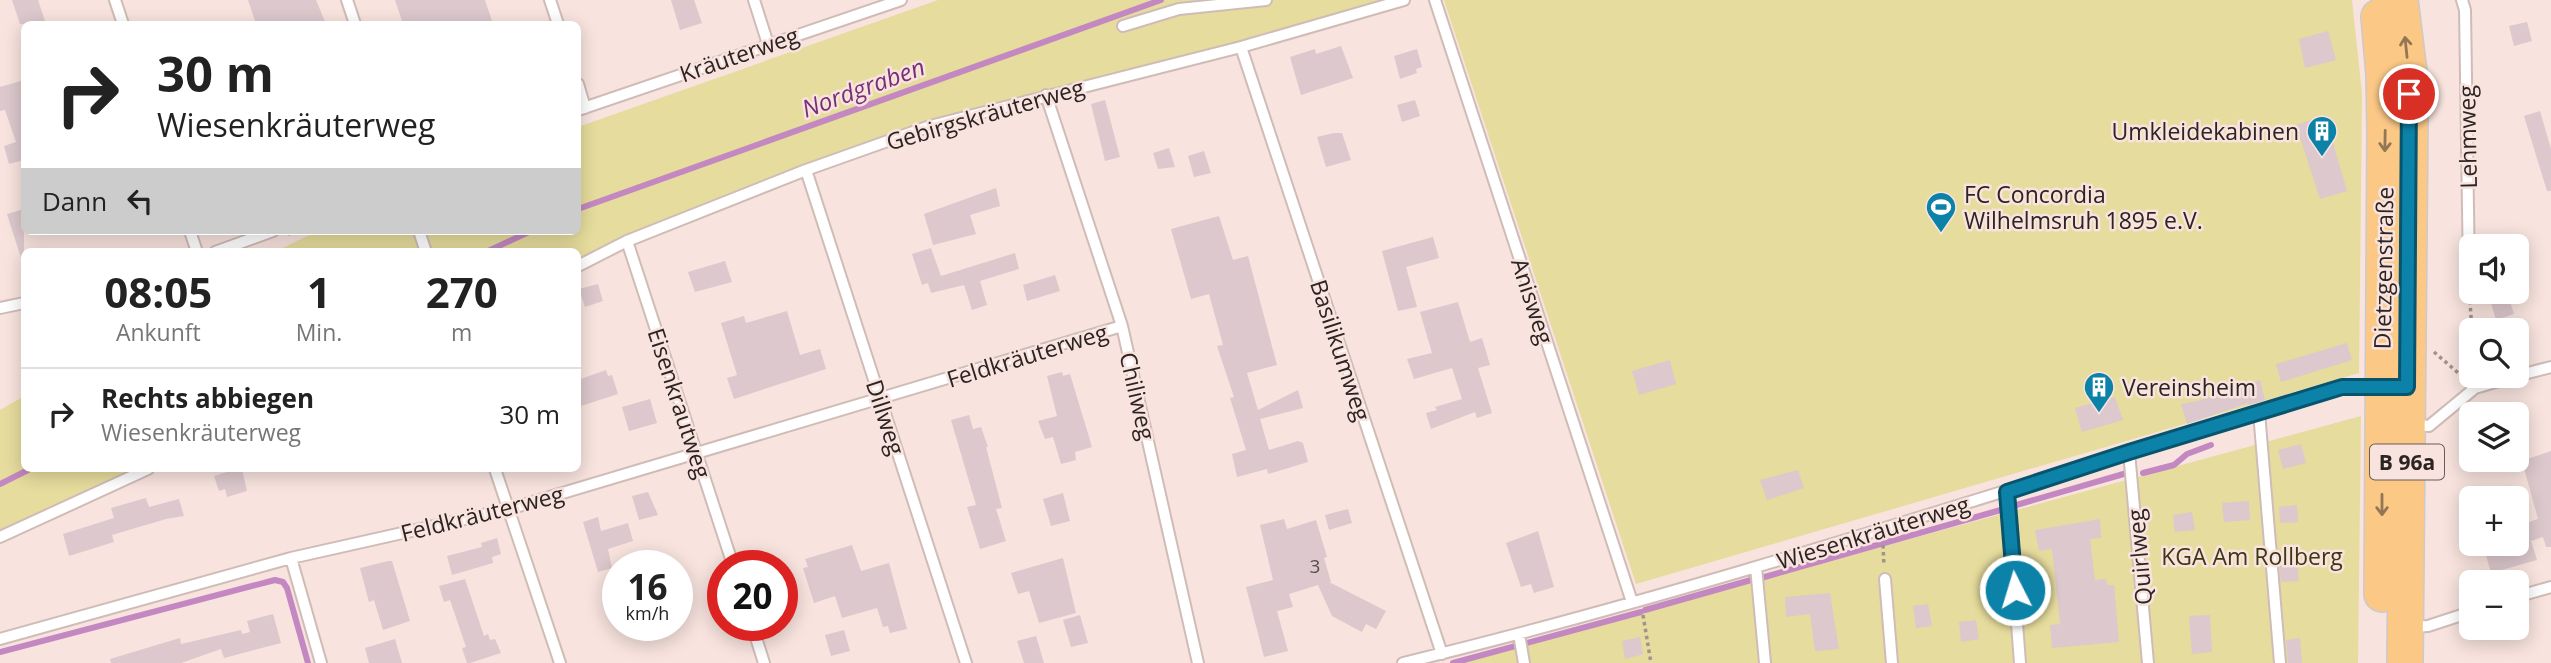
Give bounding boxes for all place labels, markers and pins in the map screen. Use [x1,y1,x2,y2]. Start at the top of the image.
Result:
pin [2379,64,2439,124]
building icon: Umkleidekabinen [2305,114,2339,158]
place label: Umkleidekabinen [2111,115,2299,147]
place label: FC Concordia Wilhelmsruh 1895 e.V. [1964,178,2203,236]
sports icon: FC Concordia Wilhelmsruh 1895 e.V. [1924,190,1958,234]
building icon: Vereinsheim [2082,370,2116,414]
place label: Vereinsheim [2122,371,2256,403]

